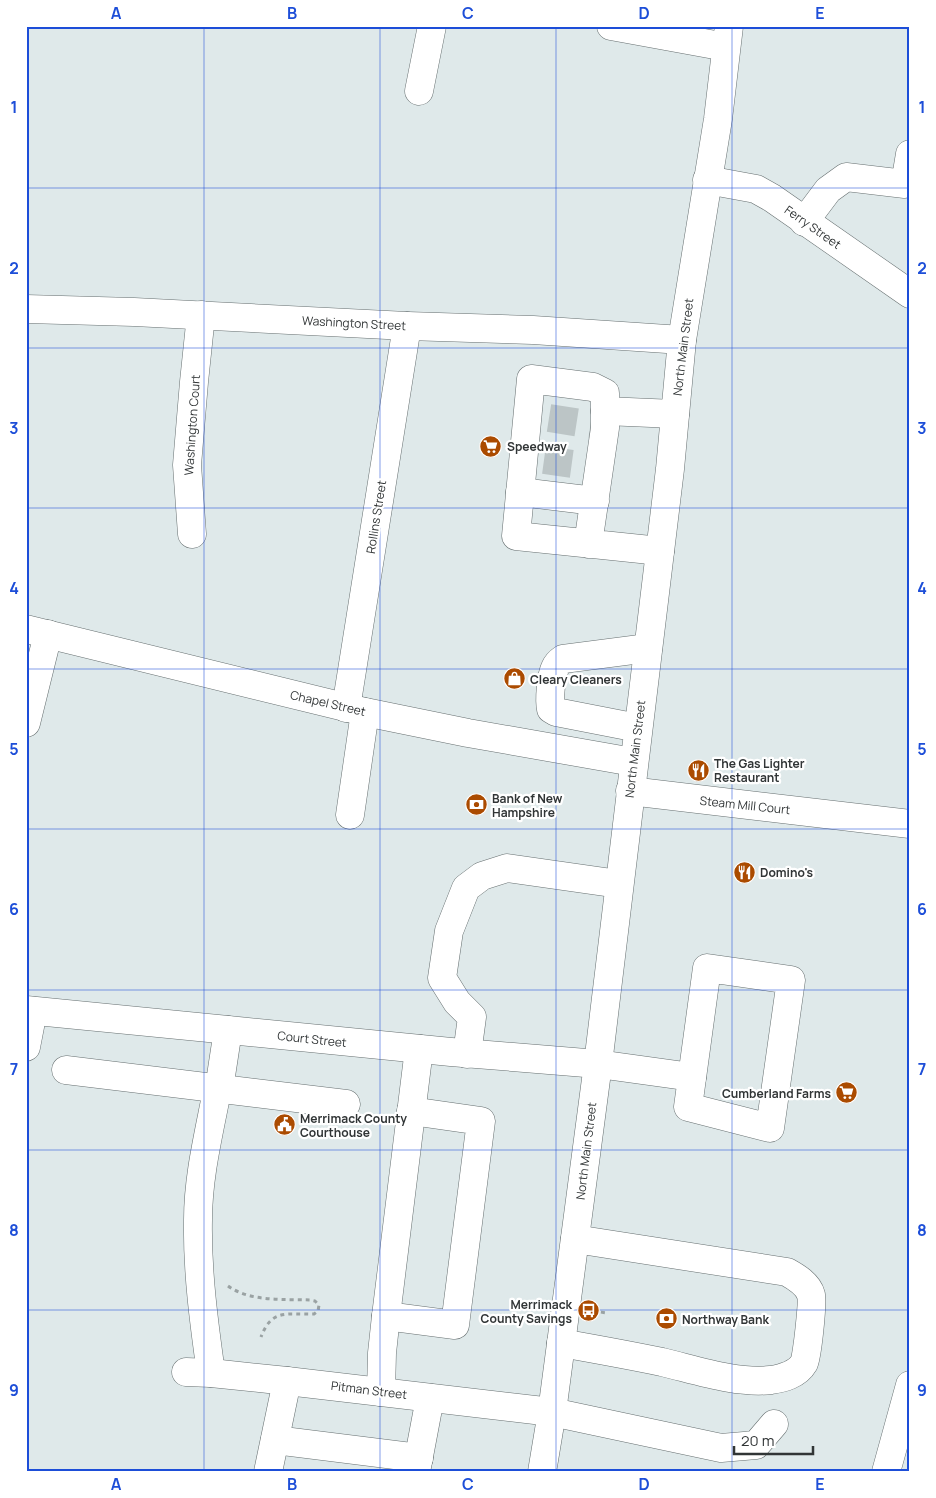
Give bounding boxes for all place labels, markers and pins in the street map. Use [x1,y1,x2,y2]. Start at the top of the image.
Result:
supermarket icon: Speedway [479,434,503,458]
place label: Speedway [507,438,567,455]
shop icon: Cleary Cleaners [502,667,526,691]
place label: Cleary Cleaners [530,671,622,688]
place label: The Gas Lighter Restaurant [714,755,805,786]
restaurant icon: The Gas Lighter Restaurant [686,758,710,782]
place label: Bank of New Hampshire [492,790,563,821]
bank icon: Bank of New Hampshire [464,793,488,817]
restaurant icon: Domino's [732,860,756,884]
place label: Domino's [760,864,814,881]
supermarket icon: Cumberland Farms [835,1081,859,1105]
place label: Cumberland Farms [722,1085,832,1102]
place label: Merrimack County Courthouse [300,1110,407,1141]
public building icon: Merrimack County Courthouse [272,1113,296,1137]
place label: Merrimack County Savings [481,1296,573,1327]
bus stop icon: Merrimack County Savings [576,1299,600,1323]
bank icon: Northway Bank [654,1307,678,1331]
place label: Northway Bank [682,1311,769,1328]

